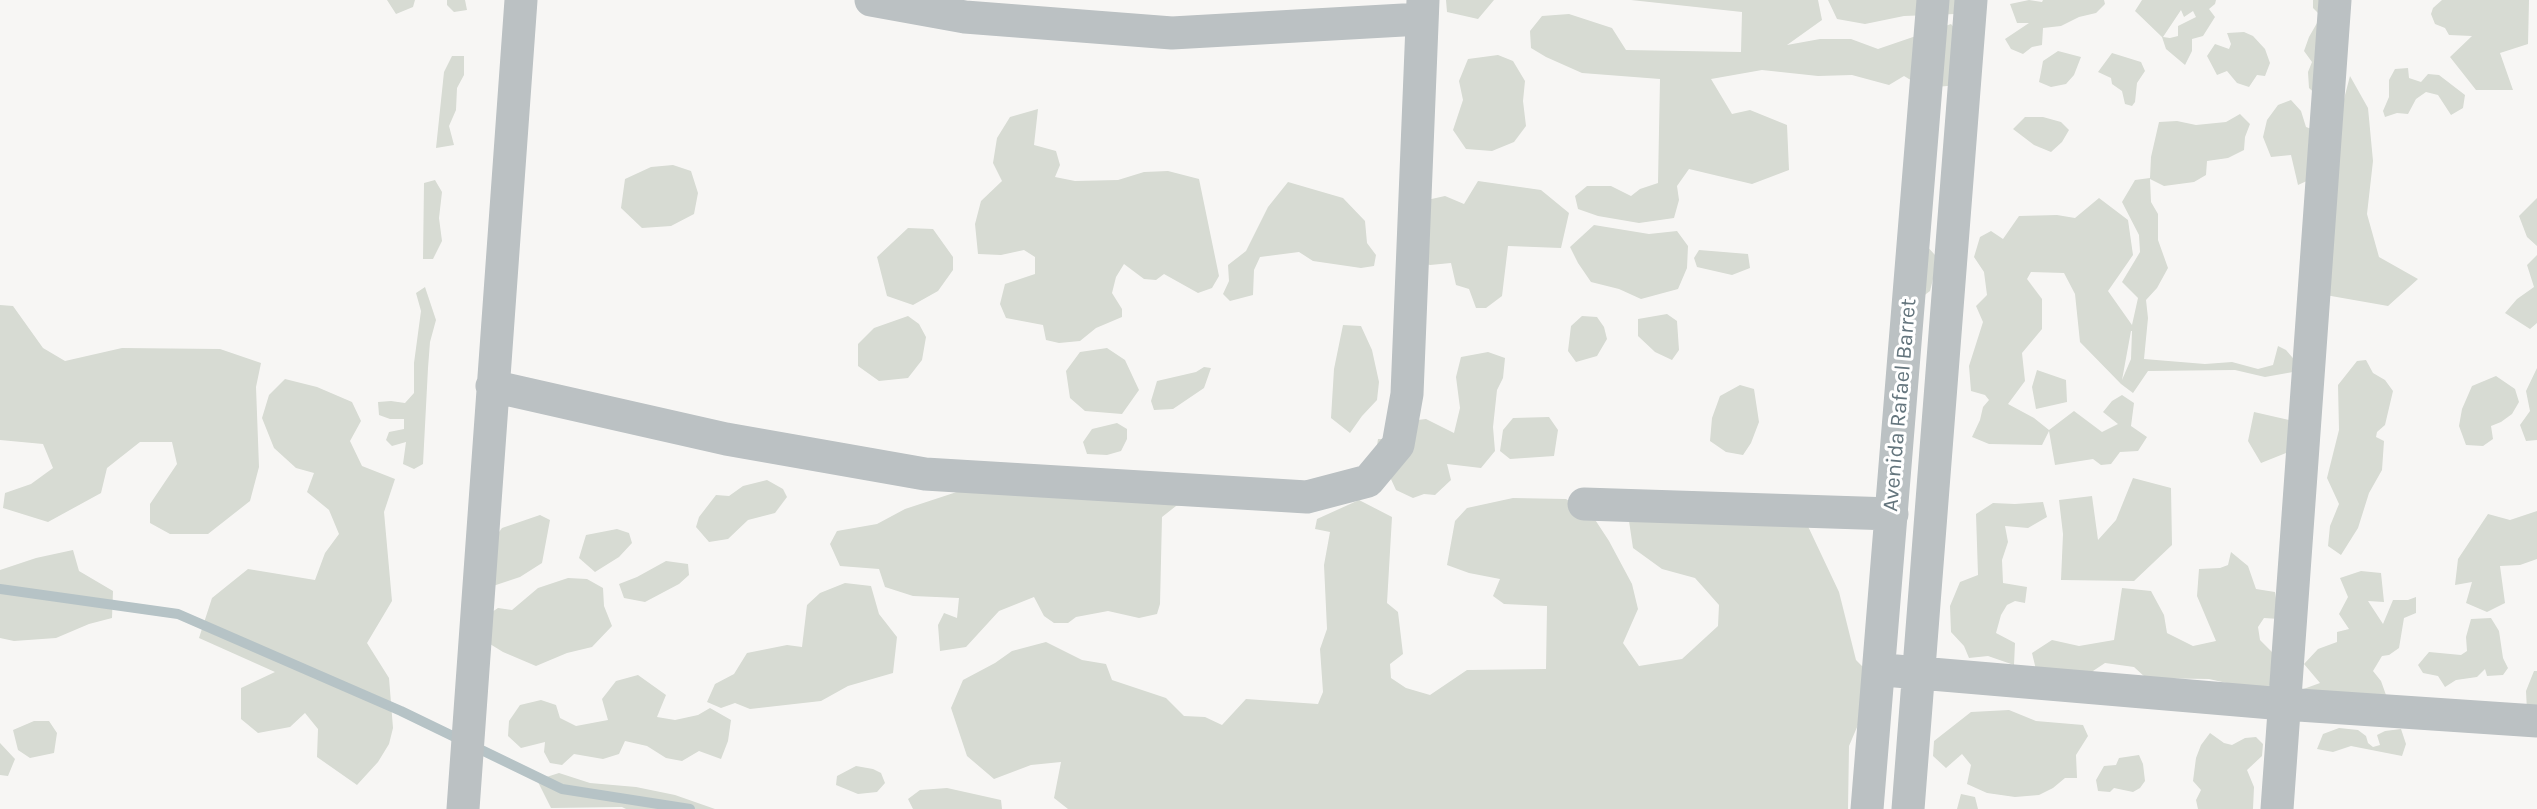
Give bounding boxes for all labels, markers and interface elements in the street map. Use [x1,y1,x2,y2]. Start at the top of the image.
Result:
street label: Avenida Rafael Barret [1878,297,1922,513]

